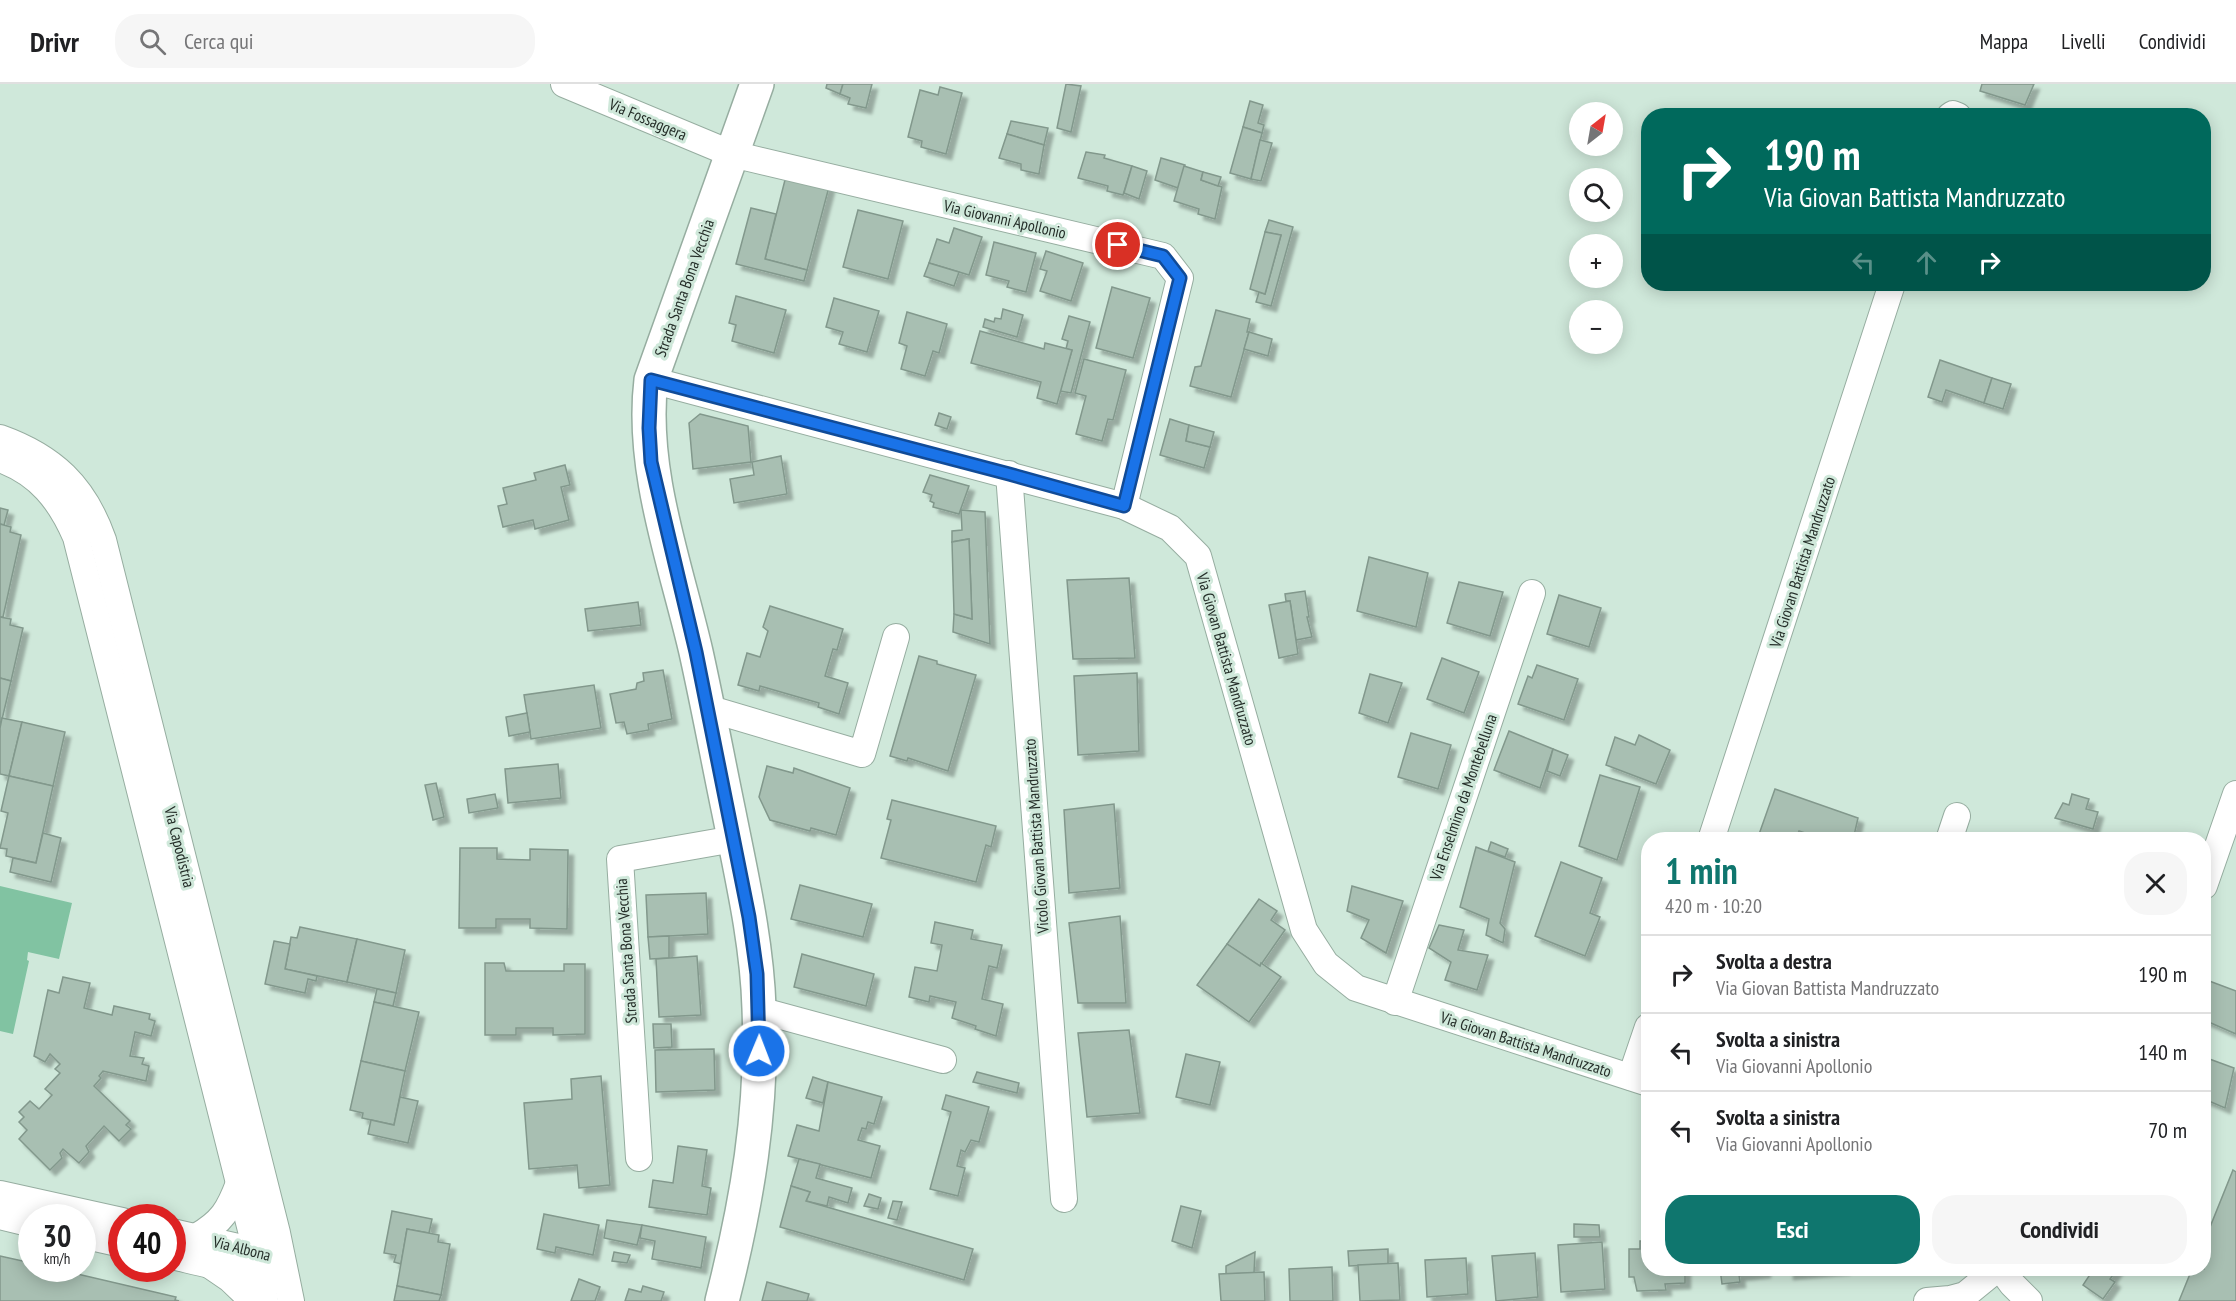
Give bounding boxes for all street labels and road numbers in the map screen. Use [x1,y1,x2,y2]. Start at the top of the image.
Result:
street label: Via Fossaggera [605,93,690,144]
street label: Via Giovanni Apollonio [941,195,1068,243]
street label: Strada Santa Bona Vecchia [650,216,718,360]
street label: Via Giovan Battista Mandruzzato [1765,474,1839,651]
street label: Via Giovan Battista Mandruzzato [1193,569,1261,748]
street label: Via Enselmino da Montebelluna [1425,711,1501,884]
street label: Vicolo Giovan Battista Mandruzzato [1019,738,1053,935]
street label: Via Capodistria [160,804,200,889]
street label: Strada Santa Bona Vecchia [611,878,641,1024]
street label: Via Giovan Battista Mandruzzato [1437,1007,1614,1081]
street label: Via Albona [210,1231,273,1265]

